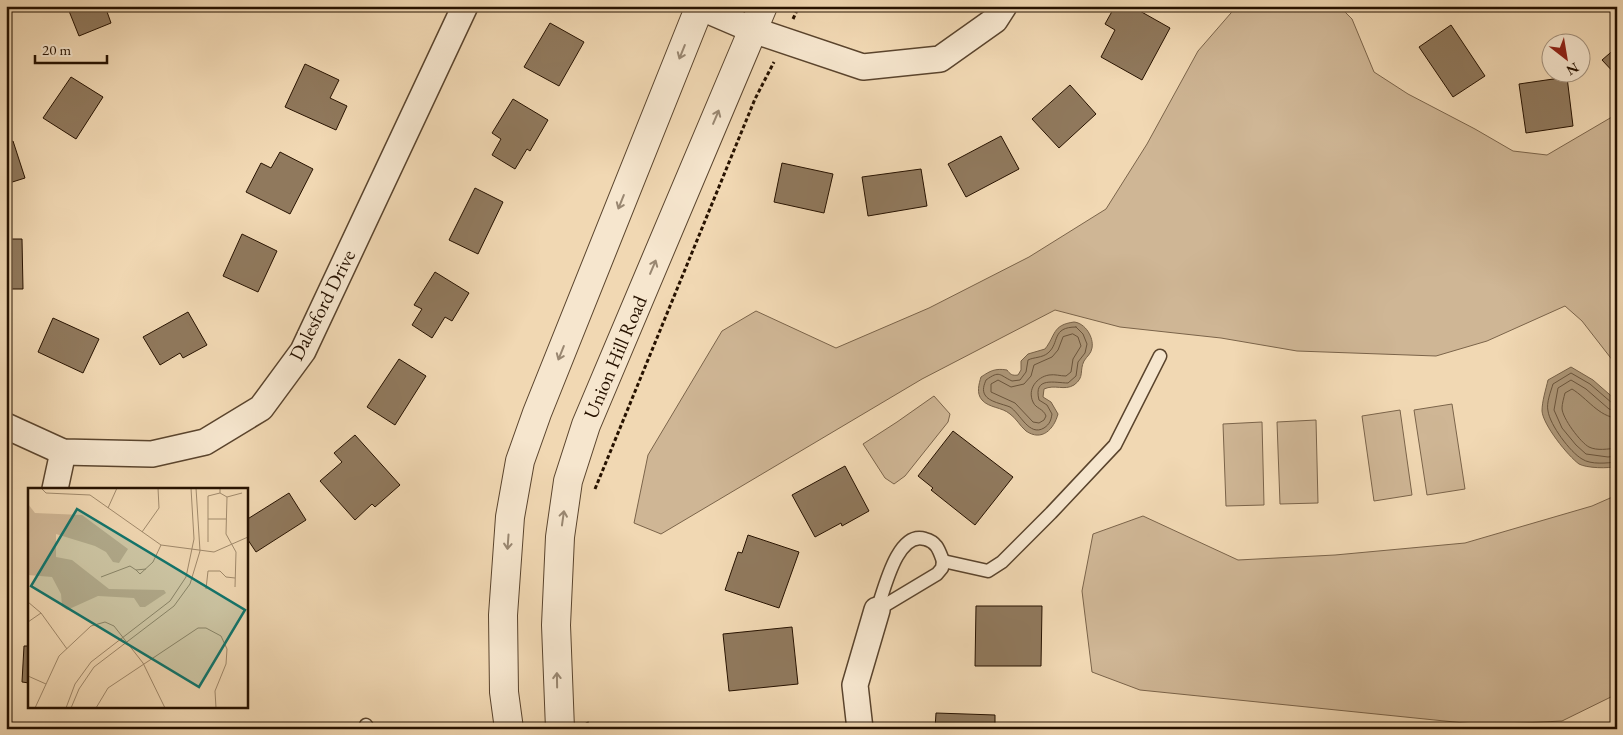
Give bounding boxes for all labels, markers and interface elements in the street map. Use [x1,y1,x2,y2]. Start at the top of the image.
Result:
scale bar [35,32,108,64]
north arrow [1540,32,1590,82]
text: 20 m [42,40,71,59]
one-way arrow [676,44,685,59]
text: N [1563,59,1582,80]
one-way arrow [712,110,721,125]
one-way arrow [616,194,625,209]
street label: Dalesford Drive [283,245,361,365]
one-way arrow [648,260,658,275]
street label: Union Hill Road [577,291,653,422]
one-way arrow [555,345,565,360]
inset map [28,488,248,708]
one-way arrow [558,510,568,526]
one-way arrow [504,534,513,550]
one-way arrow [553,672,562,688]

